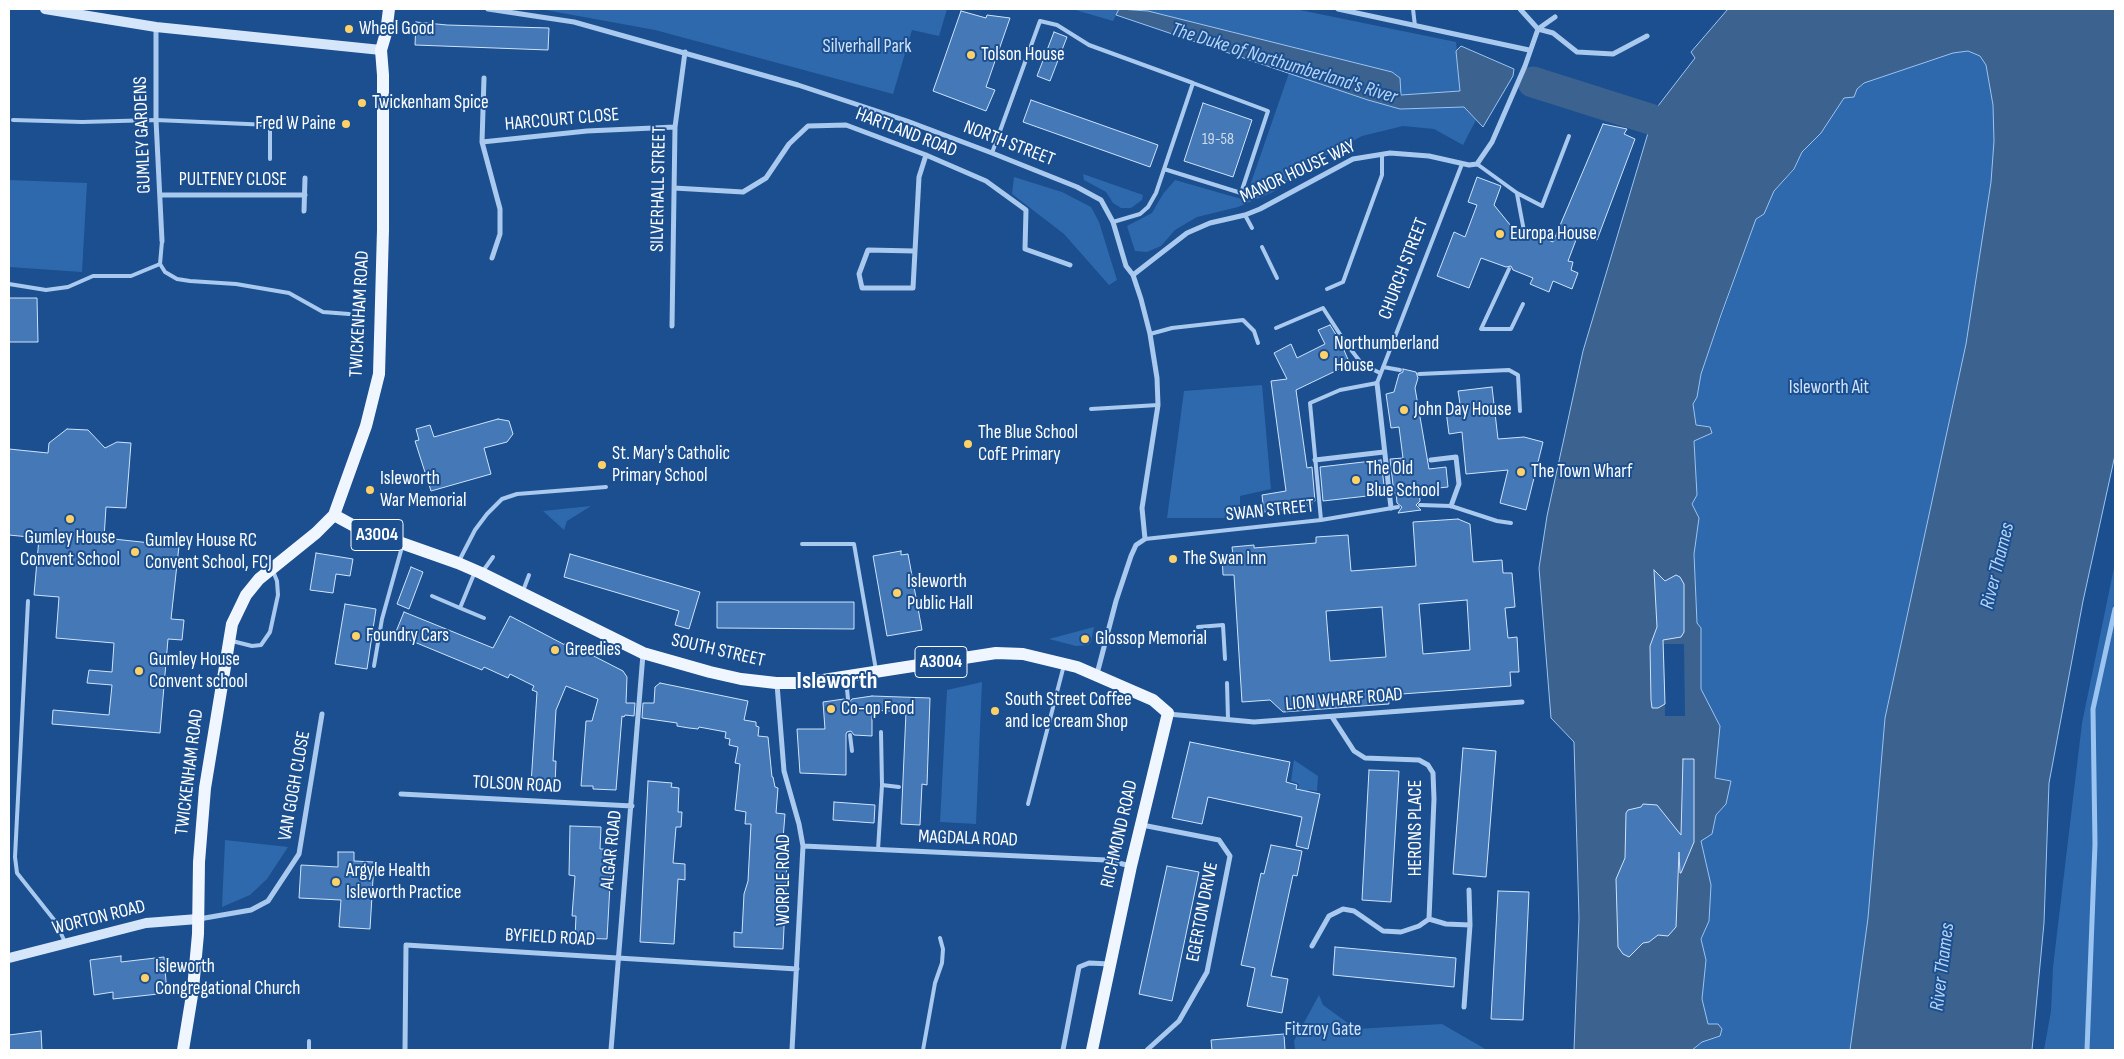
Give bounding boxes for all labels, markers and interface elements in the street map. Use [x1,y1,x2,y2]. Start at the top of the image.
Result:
place label: Wheel Good [359,18,435,40]
water label: The Duke of Northumberland's River [1168,18,1400,110]
marker: Wheel Good [343,23,355,35]
park label: Silverhall Park [823,36,911,58]
place label: Tolson House [981,44,1065,66]
marker: Tolson House [965,49,977,61]
street label: GUMLEY GARDENS [130,76,156,194]
place label: Twickenham Spice [372,92,489,114]
marker: Twickenham Spice [356,97,368,109]
street label: HARTLAND ROAD [852,103,960,163]
street label: HARCOURT CLOSE [504,104,620,136]
place label: Fred W Paine [255,113,336,135]
street label: NORTH STREET [960,116,1058,172]
marker: Fred W Paine [340,118,352,130]
street label: SILVERHALL STREET [647,126,671,252]
house number: 19-58 [1202,130,1234,150]
street label: MANOR HOUSE WAY [1237,135,1359,209]
street label: PULTENEY CLOSE [179,169,287,191]
street label: CHURCH STREET [1374,215,1434,323]
place label: Europa House [1510,223,1597,245]
marker: Europa House [1494,228,1506,240]
street label: TWICKENHAM ROAD [345,250,375,378]
place label: Northumberland House [1334,333,1439,377]
marker: Northumberland House [1318,349,1330,361]
park label: Isleworth Ait [1789,377,1869,399]
place label: John Day House [1414,399,1512,421]
marker: John Day House [1398,404,1410,416]
place label: The Blue School CofE Primary [978,422,1078,466]
marker: The Blue School CofE Primary [962,438,974,450]
place label: St. Mary's Catholic Primary School [612,443,730,487]
place label: The Old Blue School [1366,458,1440,502]
marker: St. Mary's Catholic Primary School [596,459,608,471]
place label: The Town Wharf [1531,461,1632,483]
marker: The Town Wharf [1515,466,1527,478]
place label: Isleworth War Memorial [380,468,466,512]
marker: The Old Blue School [1350,474,1362,486]
marker: Isleworth War Memorial [364,484,376,496]
street label: SWAN STREET [1225,495,1315,527]
marker: Gumley House Convent School [64,513,76,525]
road number: A3004 [351,520,403,550]
water label: River Thames [1976,520,2020,612]
place label: Gumley House Convent School [20,527,120,571]
place label: Gumley House RC Convent School, FCJ [145,530,272,574]
marker: Gumley House RC Convent School, FCJ [129,546,141,558]
place label: The Swan Inn [1183,548,1266,570]
marker: The Swan Inn [1167,553,1179,565]
place label: Isleworth Public Hall [907,571,973,615]
marker: Isleworth Public Hall [891,587,903,599]
place label: Foundry Cars [366,625,449,647]
place label: Glossop Memorial [1095,628,1207,650]
street label: SOUTH STREET [669,629,767,673]
marker: Foundry Cars [350,630,362,642]
marker: Glossop Memorial [1079,633,1091,645]
place label: Greedies [565,639,621,661]
marker: Greedies [549,644,561,656]
road number: A3004 [915,646,967,678]
place label: Gumley House Convent school [149,649,248,693]
marker: Gumley House Convent school [133,665,145,677]
district label: Isleworth [797,668,877,696]
street label: LION WHARF ROAD [1284,684,1404,716]
place label: South Street Coffee and Ice cream Shop [1005,689,1132,733]
place label: Co-op Food [841,698,914,720]
marker: Co-op Food [825,703,837,715]
marker: South Street Coffee and Ice cream Shop [989,705,1001,717]
street label: TWICKENHAM ROAD [171,708,209,836]
street label: VAN GOGH CLOSE [274,729,316,843]
street label: TOLSON ROAD [472,771,562,799]
street label: RICHMOND ROAD [1097,778,1143,890]
street label: HERONS PLACE [1405,780,1427,876]
street label: ALGAR ROAD [596,809,628,891]
street label: MAGDALA ROAD [918,826,1018,852]
street label: WORPLE ROAD [773,834,795,926]
place label: Argyle Health Isleworth Practice [346,860,461,904]
street label: EGERTON DRIVE [1182,860,1224,964]
marker: Argyle Health Isleworth Practice [330,876,342,888]
street label: WORTON ROAD [50,895,148,941]
water label: River Thames [1926,922,1960,1012]
street label: BYFIELD ROAD [504,924,596,952]
place label: Isleworth Congregational Church [155,956,300,1000]
marker: Isleworth Congregational Church [139,972,151,984]
park label: Fitzroy Gate [1285,1019,1361,1041]

